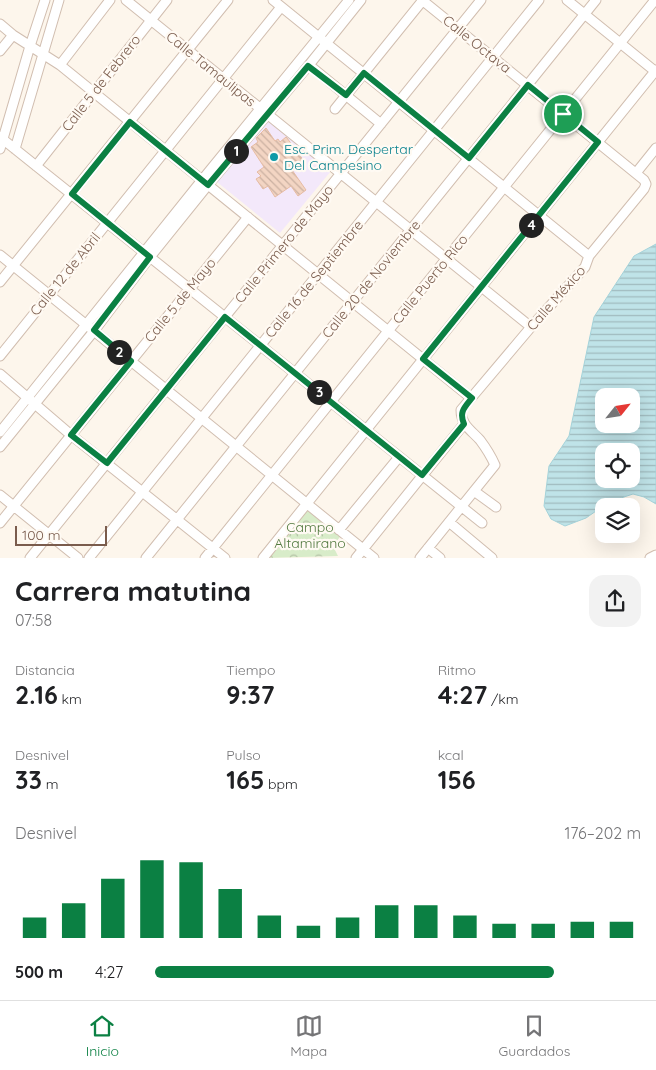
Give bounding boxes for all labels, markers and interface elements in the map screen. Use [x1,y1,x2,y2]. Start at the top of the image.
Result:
street label: Calle Octava [439,11,515,77]
street label: Calle Tamaulipas [163,27,259,111]
street label: Calle 5 de Febrero [58,31,144,135]
pin [542,93,584,135]
icon: arrive [549,100,577,128]
pin: 1 [224,138,248,164]
place label: Esc. Prim. Despertar Del Campesino [284,140,414,174]
text: 1 [234,142,239,160]
marker: Esc. Prim. Despertar Del Campesino [268,151,280,163]
street label: Calle Primero de Mayo [231,181,337,307]
pin: 4 [518,212,544,238]
street label: Calle 16 de Septiembre [261,216,367,342]
street label: Calle 20 de Noviembre [318,216,424,342]
text: 4 [527,216,536,234]
street label: Calle 12 de Abril [26,229,104,319]
street label: Calle Puerto Rico [388,230,472,328]
street label: Calle 5 de Mayo [140,254,220,346]
street label: Calle México [523,262,589,334]
pin: 2 [106,340,132,364]
text: 2 [116,343,123,361]
pin: 3 [306,380,332,404]
text: 3 [316,383,323,401]
north arrow [595,388,640,432]
map controls [595,388,640,543]
button: locate [595,443,640,488]
button: layers [595,498,640,543]
park label: Campo Altamirano [274,518,346,552]
scale bar [15,522,108,546]
text: 100 m [22,526,60,544]
text: Carrera matutina [15,573,251,608]
button: share [589,575,641,627]
text: 07:58 [15,610,52,630]
text: Distancia [15,661,75,679]
text: Tiempo [226,661,275,679]
text: Ritmo [438,661,476,679]
text: 2.16 [15,679,58,710]
text: 9:37 [226,679,275,710]
text: 4:27 [438,679,487,710]
text: km [58,690,82,708]
text: /km [487,690,519,708]
text: Desnivel [15,746,69,764]
text: Pulso [226,746,261,764]
text: kcal [438,746,464,764]
text: 33 [15,764,42,795]
text: 165 [226,764,264,795]
text: 156 [438,764,476,795]
text: m [42,775,58,793]
text: bpm [264,775,298,793]
text: Desnivel [15,823,77,843]
text: 176–202 m [564,823,641,843]
text: 500 m [15,962,63,982]
text: 4:27 [95,962,123,982]
tab: Inicio [86,1012,119,1060]
tab: Mapa [290,1012,327,1060]
tab: Guardados [499,1012,570,1060]

